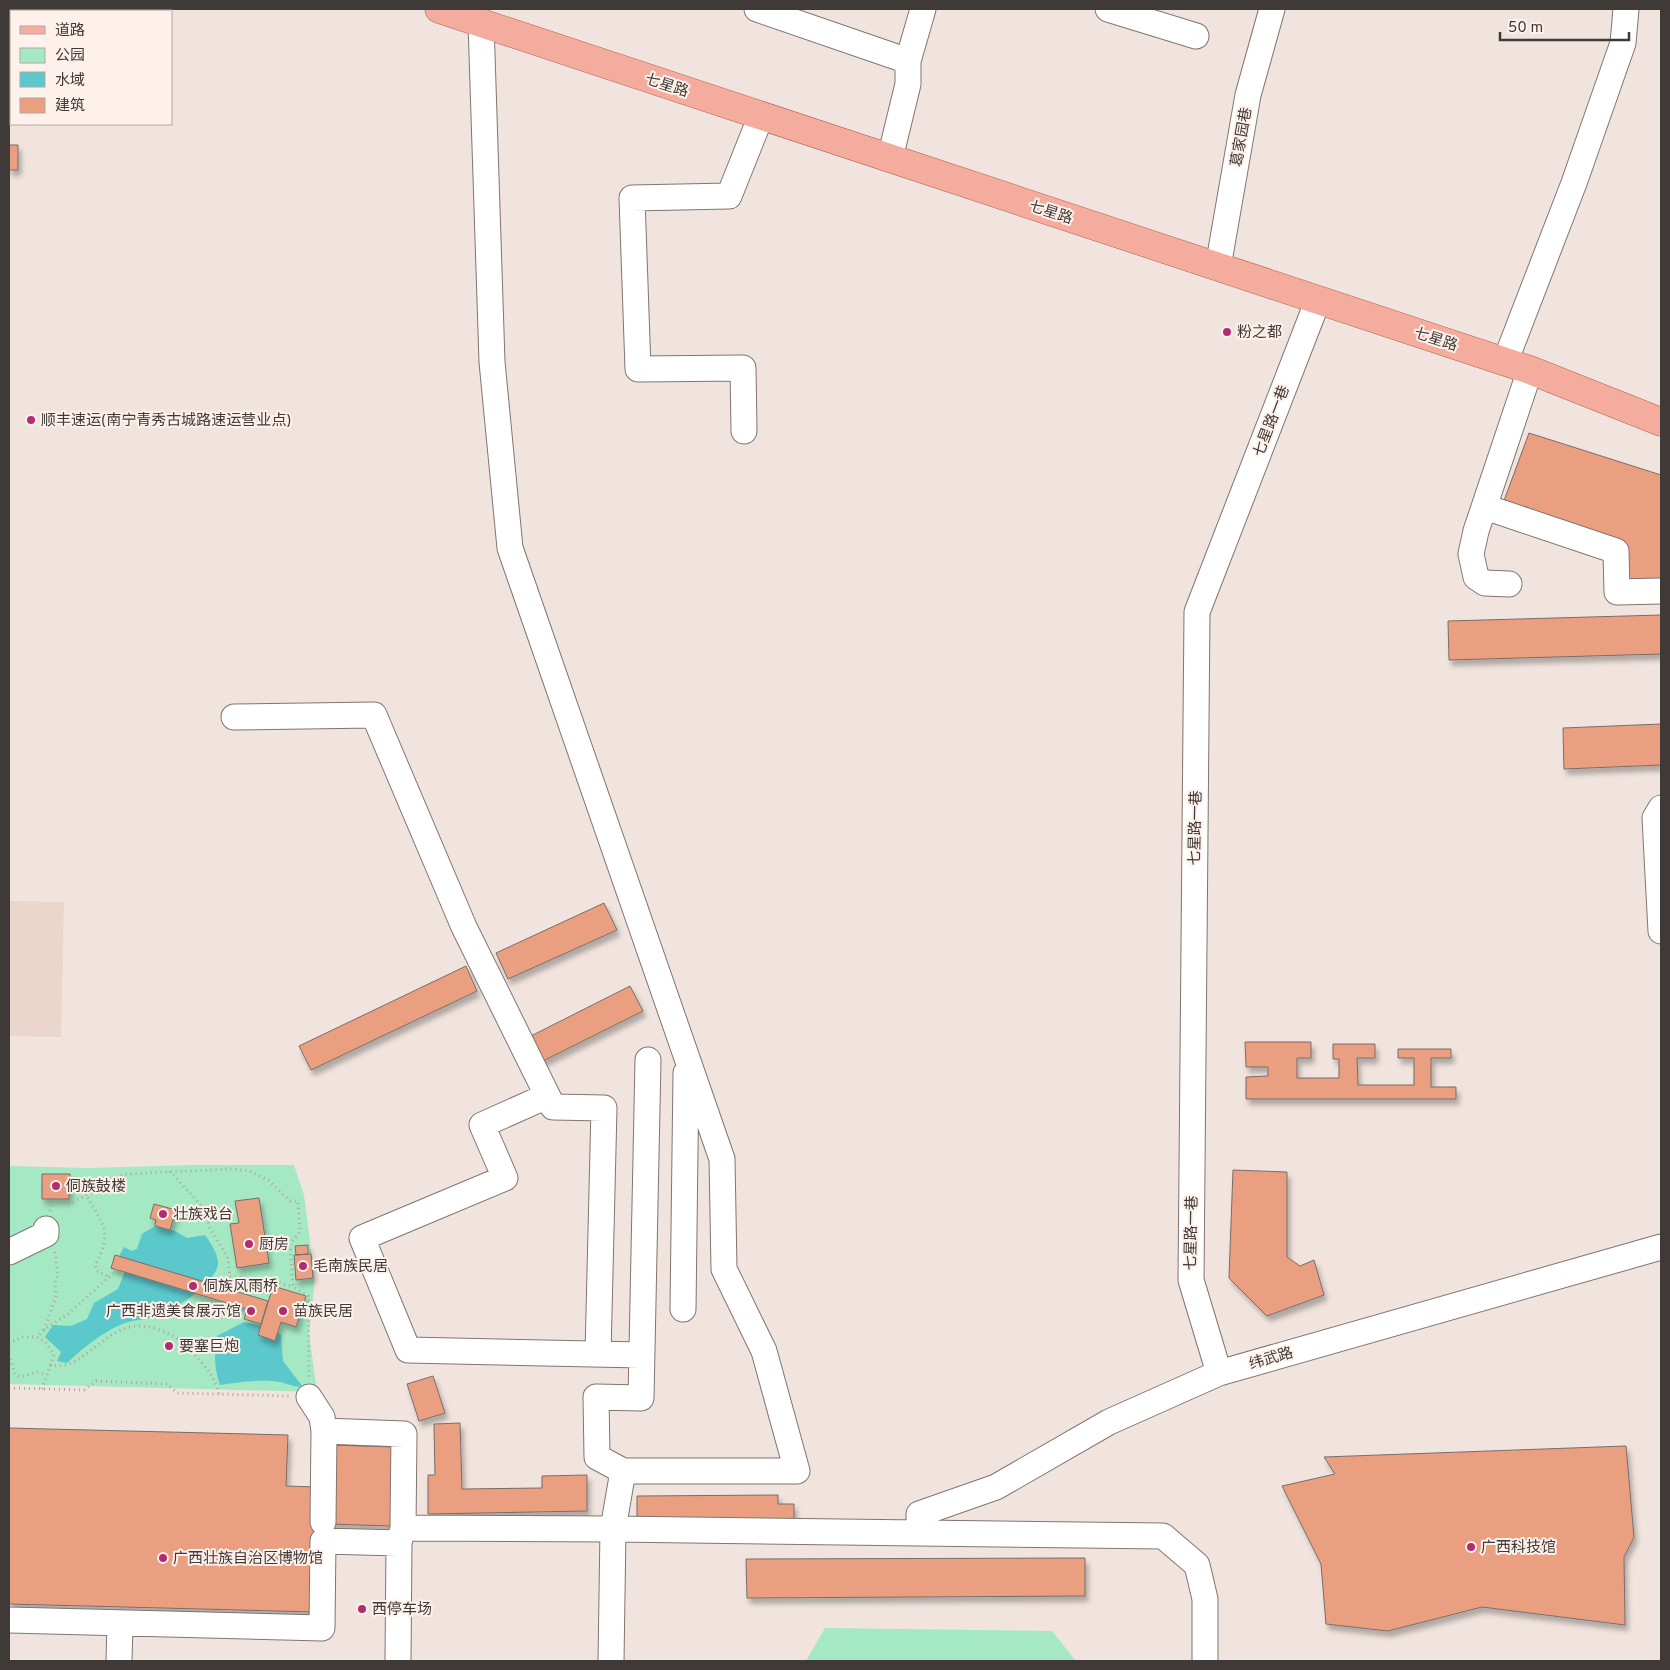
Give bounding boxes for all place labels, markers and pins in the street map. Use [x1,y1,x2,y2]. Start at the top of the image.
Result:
place label: 粉之都 [1237,324,1282,343]
marker: 粉之都 [1221,326,1233,338]
place label: 顺丰速运(南宁青秀古城路速运营业点) [41,412,291,431]
marker: 顺丰速运(南宁青秀古城路速运营业点) [25,414,37,426]
place label: 侗族鼓楼 [66,1178,126,1197]
marker: 侗族鼓楼 [50,1180,62,1192]
place label: 壮族戏台 [173,1205,233,1225]
marker: 壮族戏台 [157,1208,169,1220]
place label: 厨房 [259,1236,289,1255]
marker: 厨房 [243,1238,255,1250]
place label: 毛南族民居 [313,1258,388,1277]
marker: 毛南族民居 [297,1260,309,1272]
place label: 侗族风雨桥 [203,1278,278,1297]
marker: 侗族风雨桥 [187,1280,199,1292]
place label: 广西非遗美食展示馆 [106,1302,241,1322]
place label: 苗族民居 [293,1303,353,1322]
marker: 广西非遗美食展示馆 [245,1305,257,1317]
marker: 苗族民居 [277,1305,289,1317]
place label: 要塞巨炮 [179,1337,239,1357]
marker: 要塞巨炮 [163,1340,175,1352]
place label: 广西科技馆 [1481,1539,1556,1558]
marker: 广西科技馆 [1465,1541,1477,1553]
place label: 广西壮族自治区博物馆 [173,1549,323,1569]
marker: 广西壮族自治区博物馆 [157,1552,169,1564]
place label: 西停车场 [372,1601,432,1620]
marker: 西停车场 [356,1603,368,1615]

